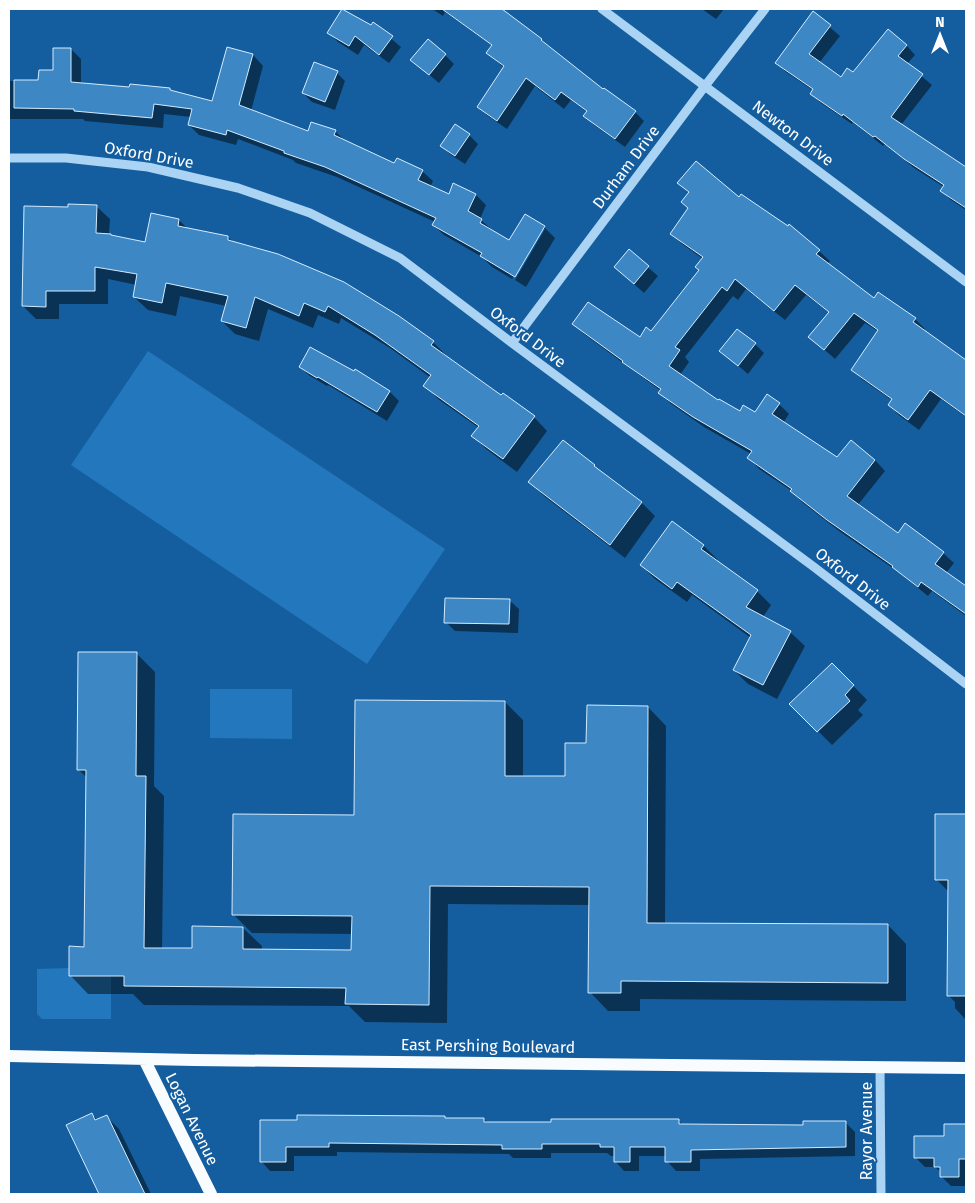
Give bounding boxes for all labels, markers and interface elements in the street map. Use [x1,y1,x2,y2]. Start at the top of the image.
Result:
north arrow [915,10,965,60]
text: N [935,14,945,31]
street label: Newton Drive [748,96,838,170]
street label: Durham Drive [589,122,663,212]
street label: Oxford Drive [103,138,195,172]
street label: Oxford Drive [486,302,570,372]
street label: Oxford Drive [812,544,894,614]
street label: East Pershing Boulevard [401,1035,575,1057]
street label: Logan Avenue [161,1070,223,1168]
street label: Rayor Avenue [857,1082,876,1180]

